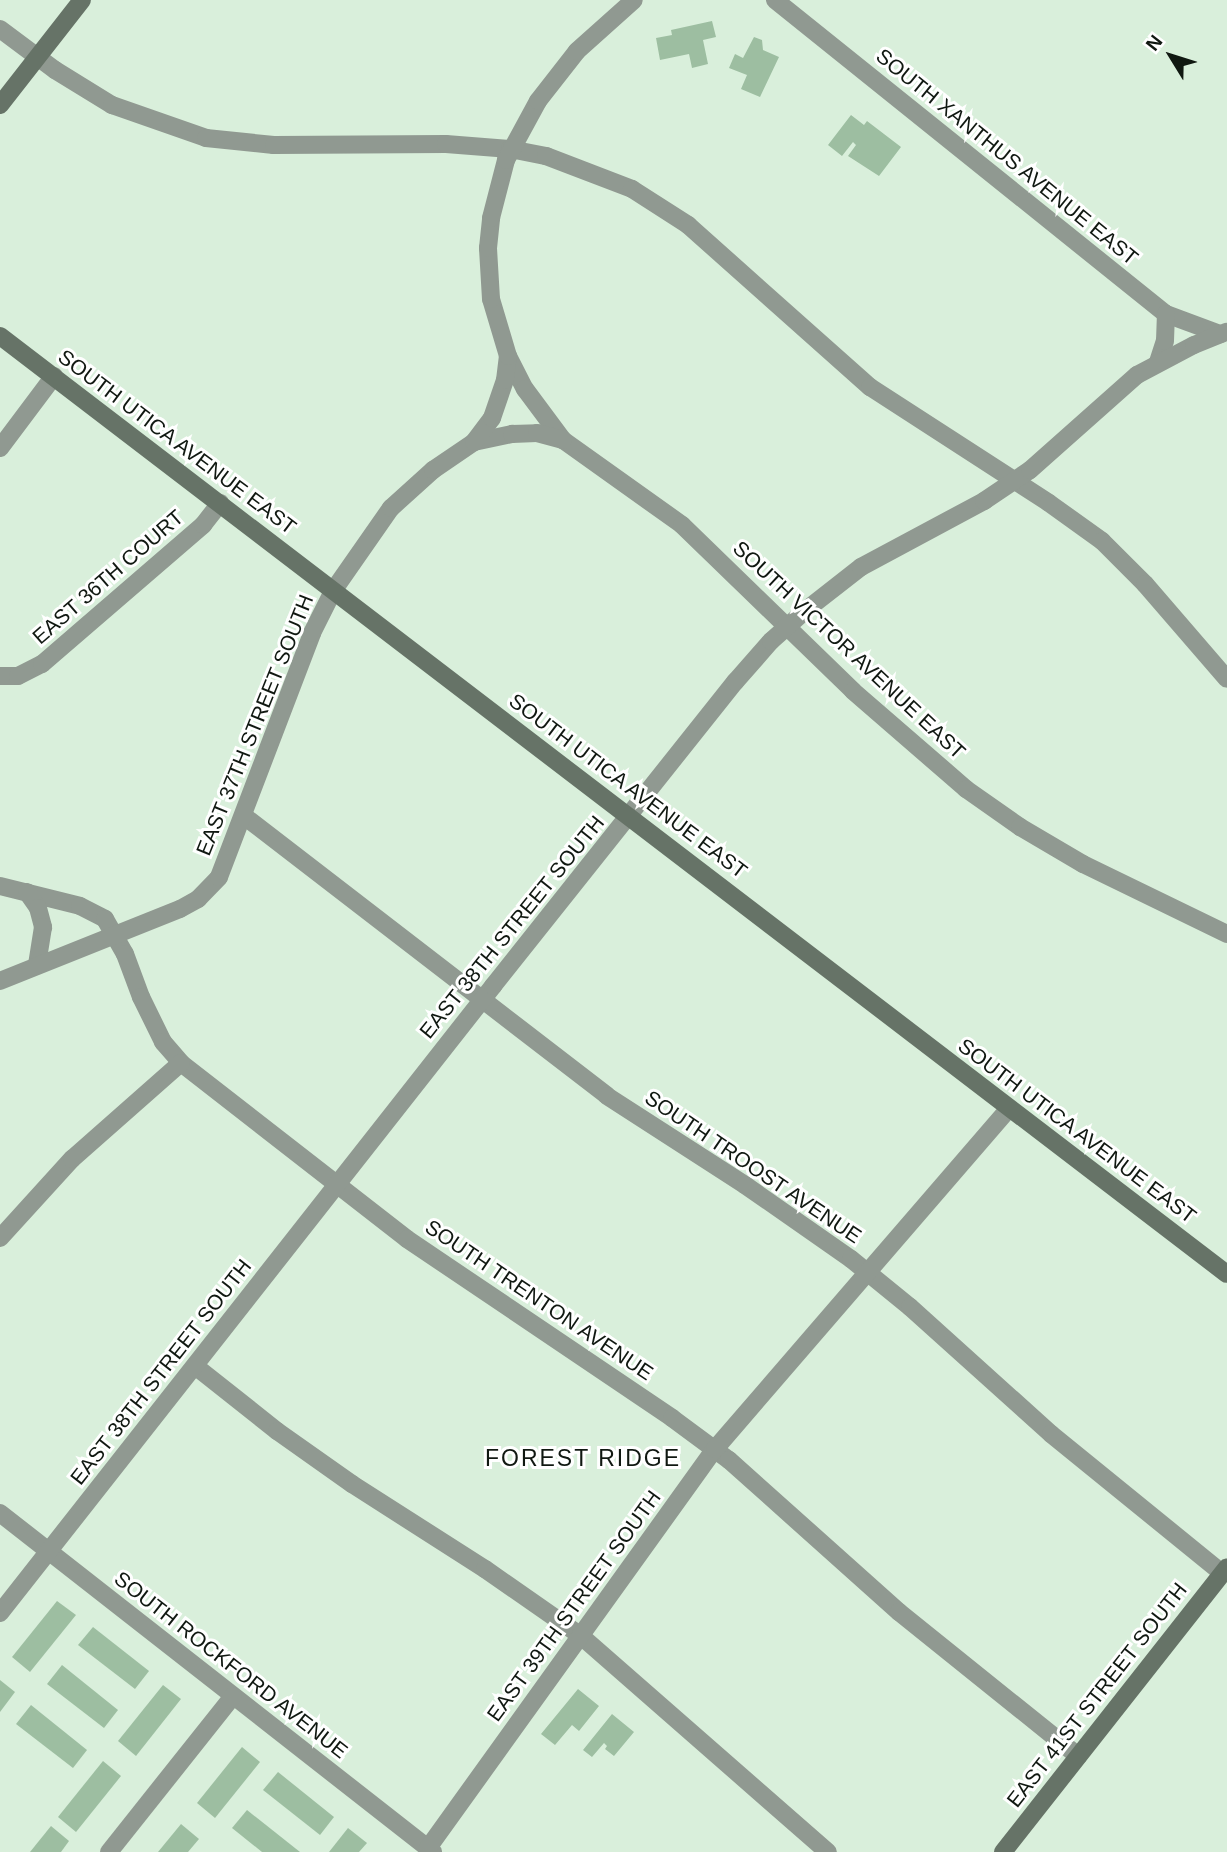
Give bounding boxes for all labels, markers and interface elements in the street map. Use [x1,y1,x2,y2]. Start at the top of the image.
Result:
north arrow [1136,21,1206,91]
text: N [1142,31,1167,55]
street label: SOUTH XANTHUS AVENUE EAST [870,43,1144,271]
street label: SOUTH UTICA AVENUE EAST [52,344,302,540]
street label: EAST 36TH COURT [27,504,189,650]
street label: SOUTH VICTOR AVENUE EAST [727,535,971,765]
street label: EAST 37TH STREET SOUTH [191,590,319,860]
street label: SOUTH UTICA AVENUE EAST [503,688,753,884]
street label: EAST 38TH STREET SOUTH [414,810,610,1044]
street label: SOUTH UTICA AVENUE EAST [952,1033,1202,1229]
street label: SOUTH TROOST AVENUE [639,1085,867,1249]
street label: SOUTH TRENTON AVENUE [420,1214,658,1386]
street label: EAST 38TH STREET SOUTH [65,1254,257,1490]
district label: FOREST RIDGE [486,1444,680,1472]
street label: EAST 39TH STREET SOUTH [482,1485,666,1727]
street label: SOUTH ROCKFORD AVENUE [109,1566,353,1764]
street label: EAST 41ST STREET SOUTH [1001,1577,1193,1813]

